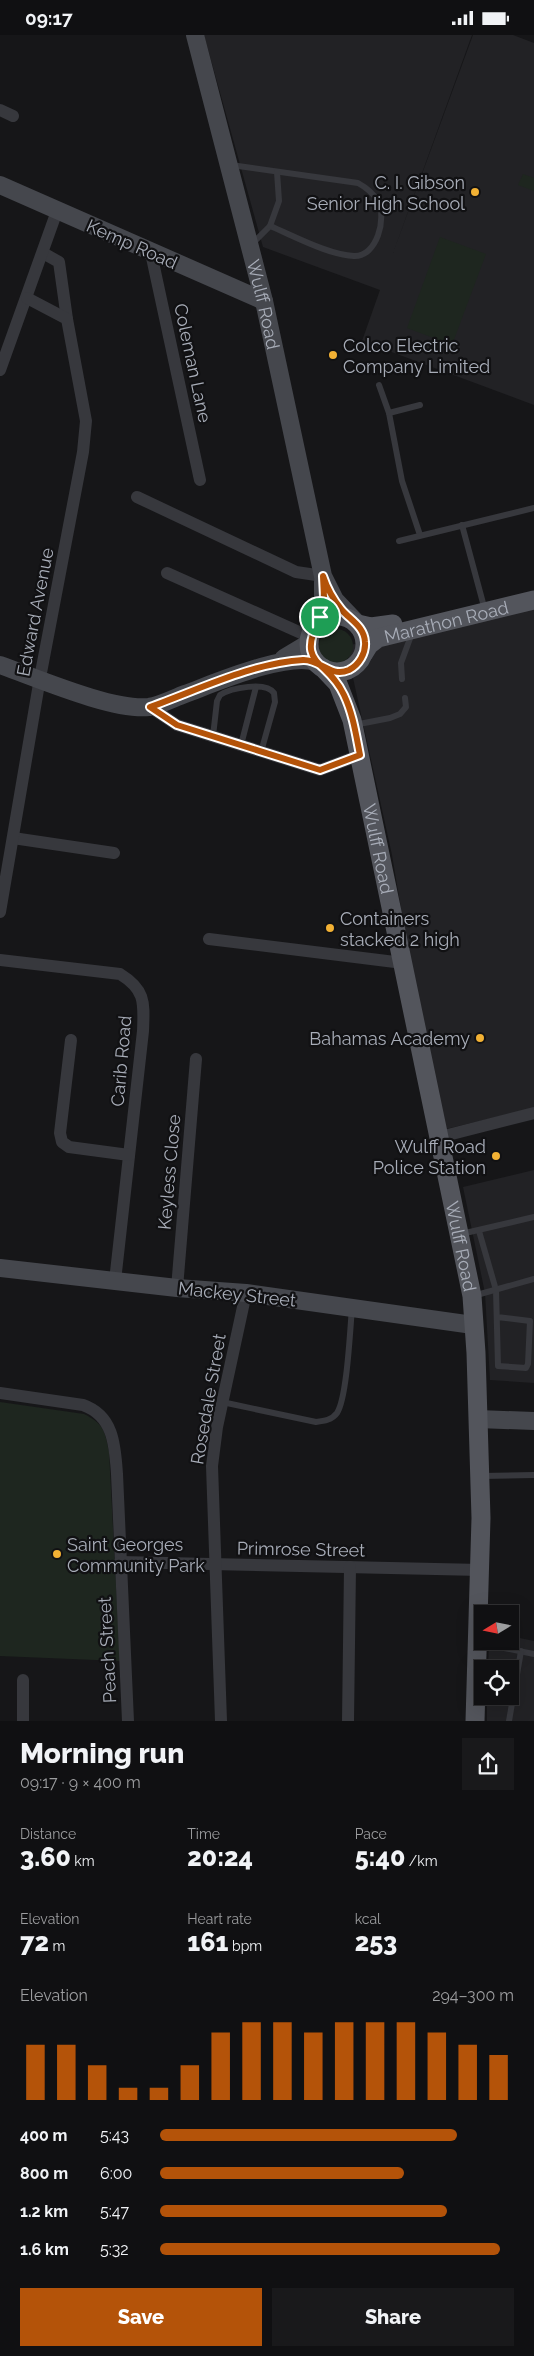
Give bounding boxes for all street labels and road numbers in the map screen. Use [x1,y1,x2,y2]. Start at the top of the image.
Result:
street label: Kemp Road [83,215,181,273]
street label: Wulff Road [243,257,285,351]
street label: Coleman Lane [170,301,216,425]
street label: Edward Avenue [12,545,58,678]
street label: Marathon Road [382,596,510,647]
street label: Wulff Road [359,802,398,896]
street label: Carib Road [107,1015,135,1107]
street label: Keyless Close [153,1113,185,1231]
street label: Wulff Road [442,1199,481,1293]
street label: Mackey Street [177,1277,297,1311]
street label: Rosedale Street [186,1332,230,1466]
street label: Primrose Street [237,1537,365,1561]
street label: Peach Street [94,1596,120,1704]

